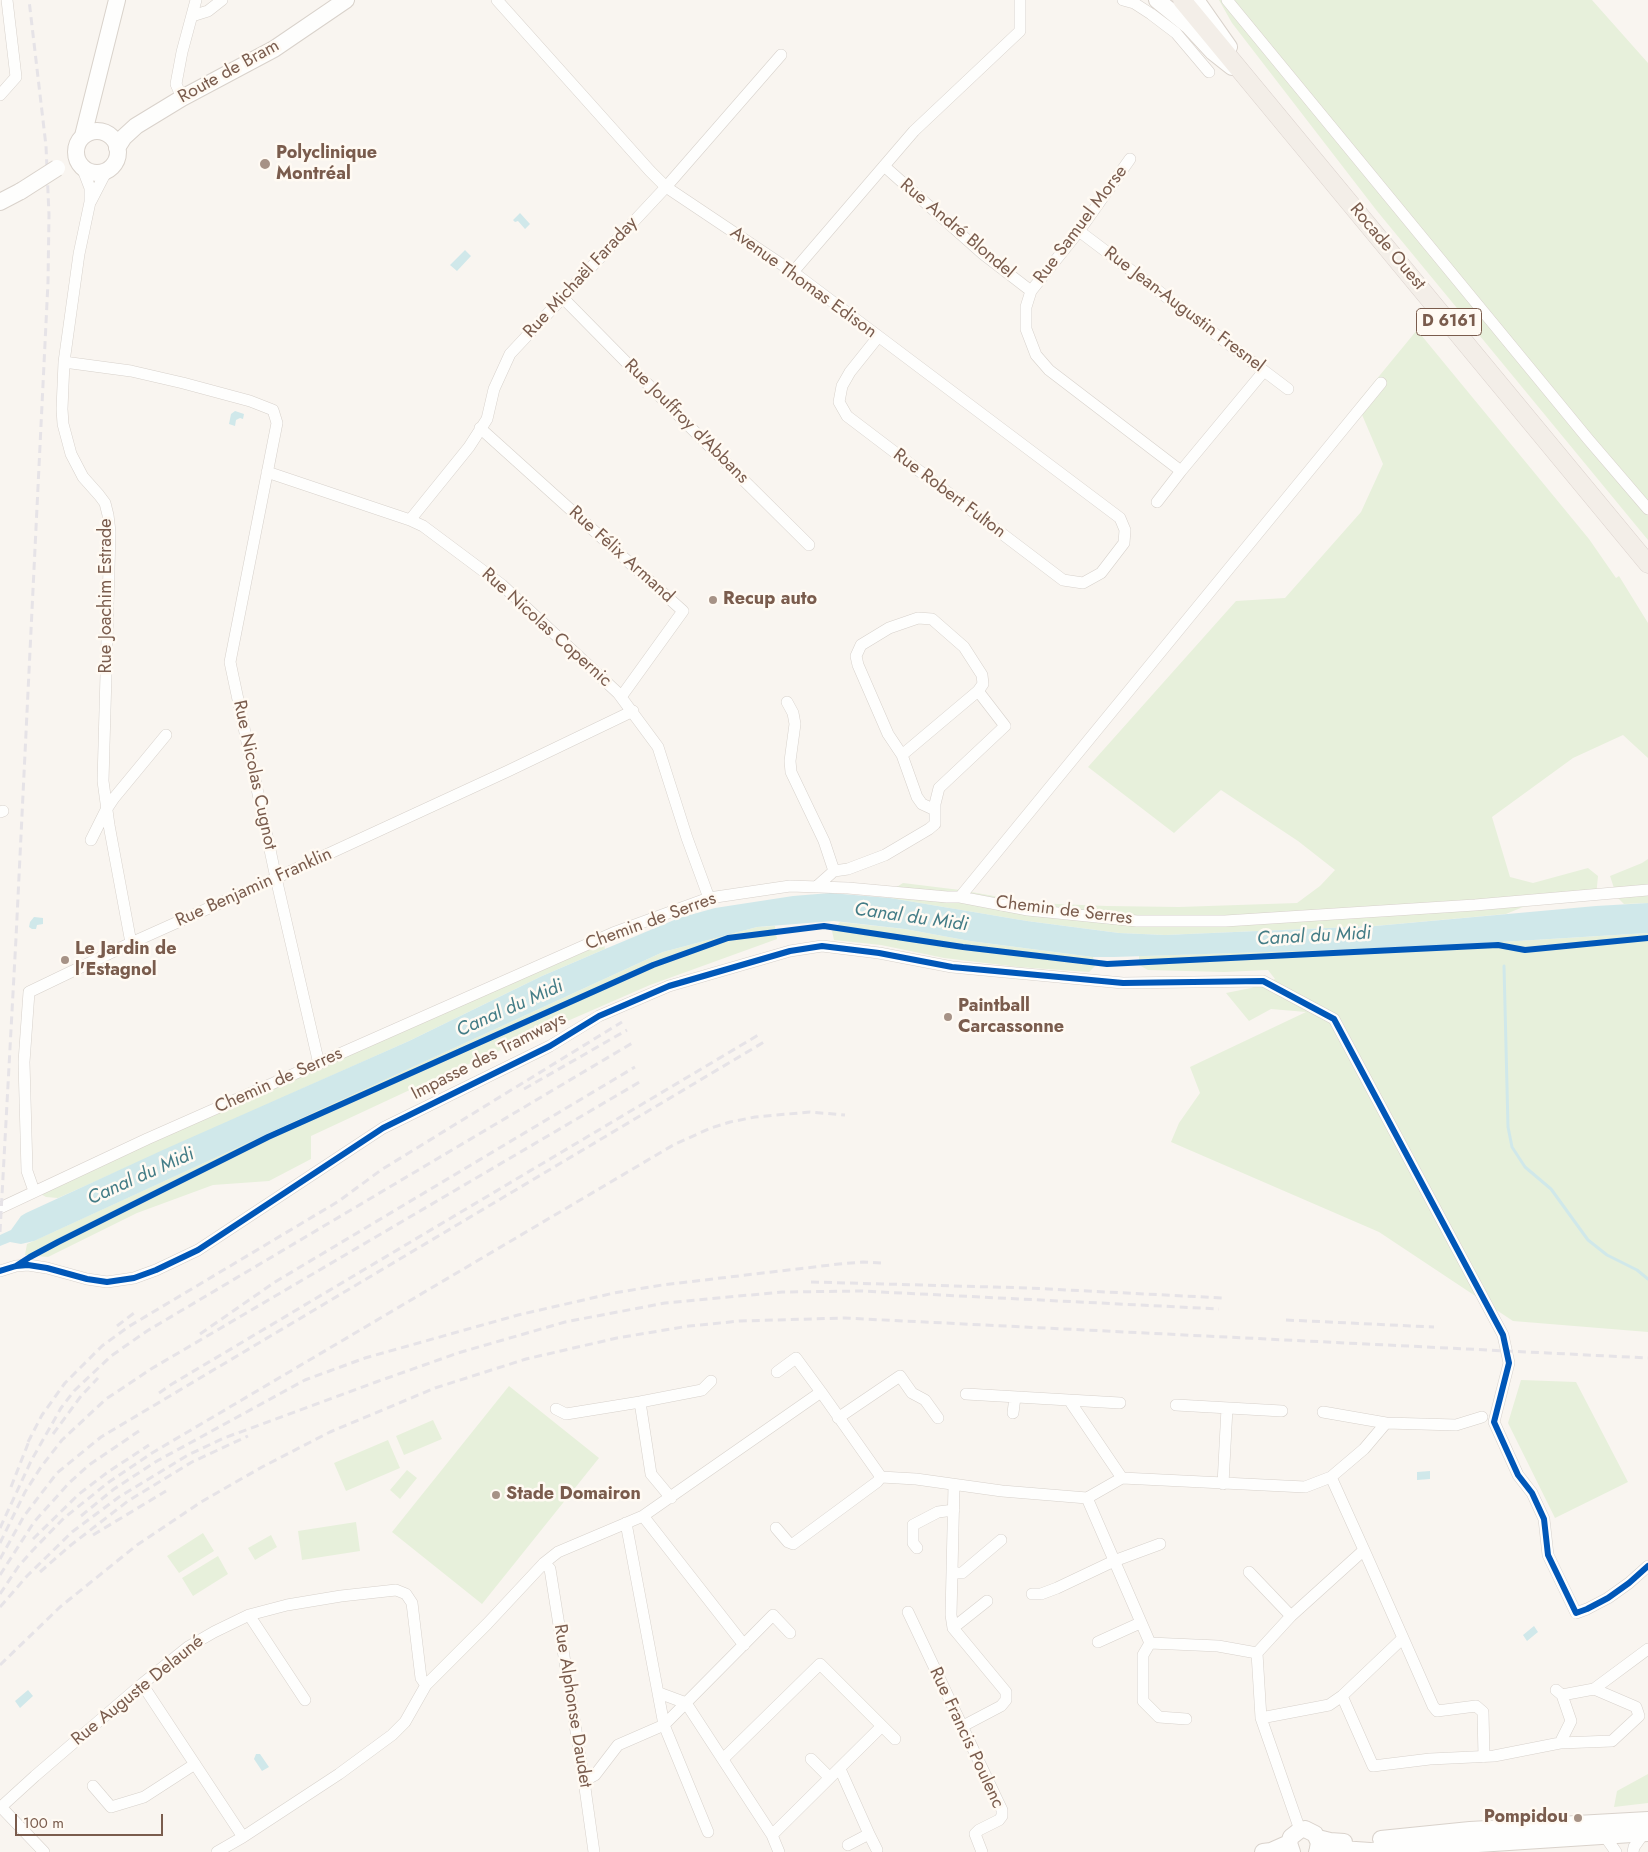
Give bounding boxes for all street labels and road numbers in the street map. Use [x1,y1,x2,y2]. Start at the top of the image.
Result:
street label: Route de Bram [175,35,283,109]
street label: Rue Samuel Morse [1030,162,1132,288]
street label: Rue André Blondel [895,175,1019,283]
street label: Rocade Ouest [1344,199,1430,295]
street label: Rue Michaël Faraday [519,213,643,343]
street label: Avenue Thomas Edison [726,223,880,343]
street label: Rue Jean-Augustin Fresnel [1099,243,1269,377]
road number: D 6161 [1416,308,1482,336]
street label: Rue Jouffroy d'Abbans [619,355,753,489]
street label: Rue Robert Fulton [888,445,1010,543]
street label: Rue Félix Armand [564,502,678,608]
street label: Rue Joachim Estrade [96,518,118,674]
street label: Rue Nicolas Copernic [477,564,615,692]
street label: Rue Nicolas Cugnot [228,698,280,852]
street label: Rue Benjamin Franklin [173,844,335,932]
street label: Chemin de Serres [583,888,719,956]
street label: Chemin de Serres [995,892,1133,930]
street label: Impasse des Tramways [408,1009,570,1105]
street label: Chemin de Serres [212,1043,346,1119]
street label: Rue Alphonse Daudet [548,1623,596,1789]
street label: Rue Auguste Delauné [68,1631,208,1751]
street label: Rue Francis Poulenc [924,1664,1008,1812]

